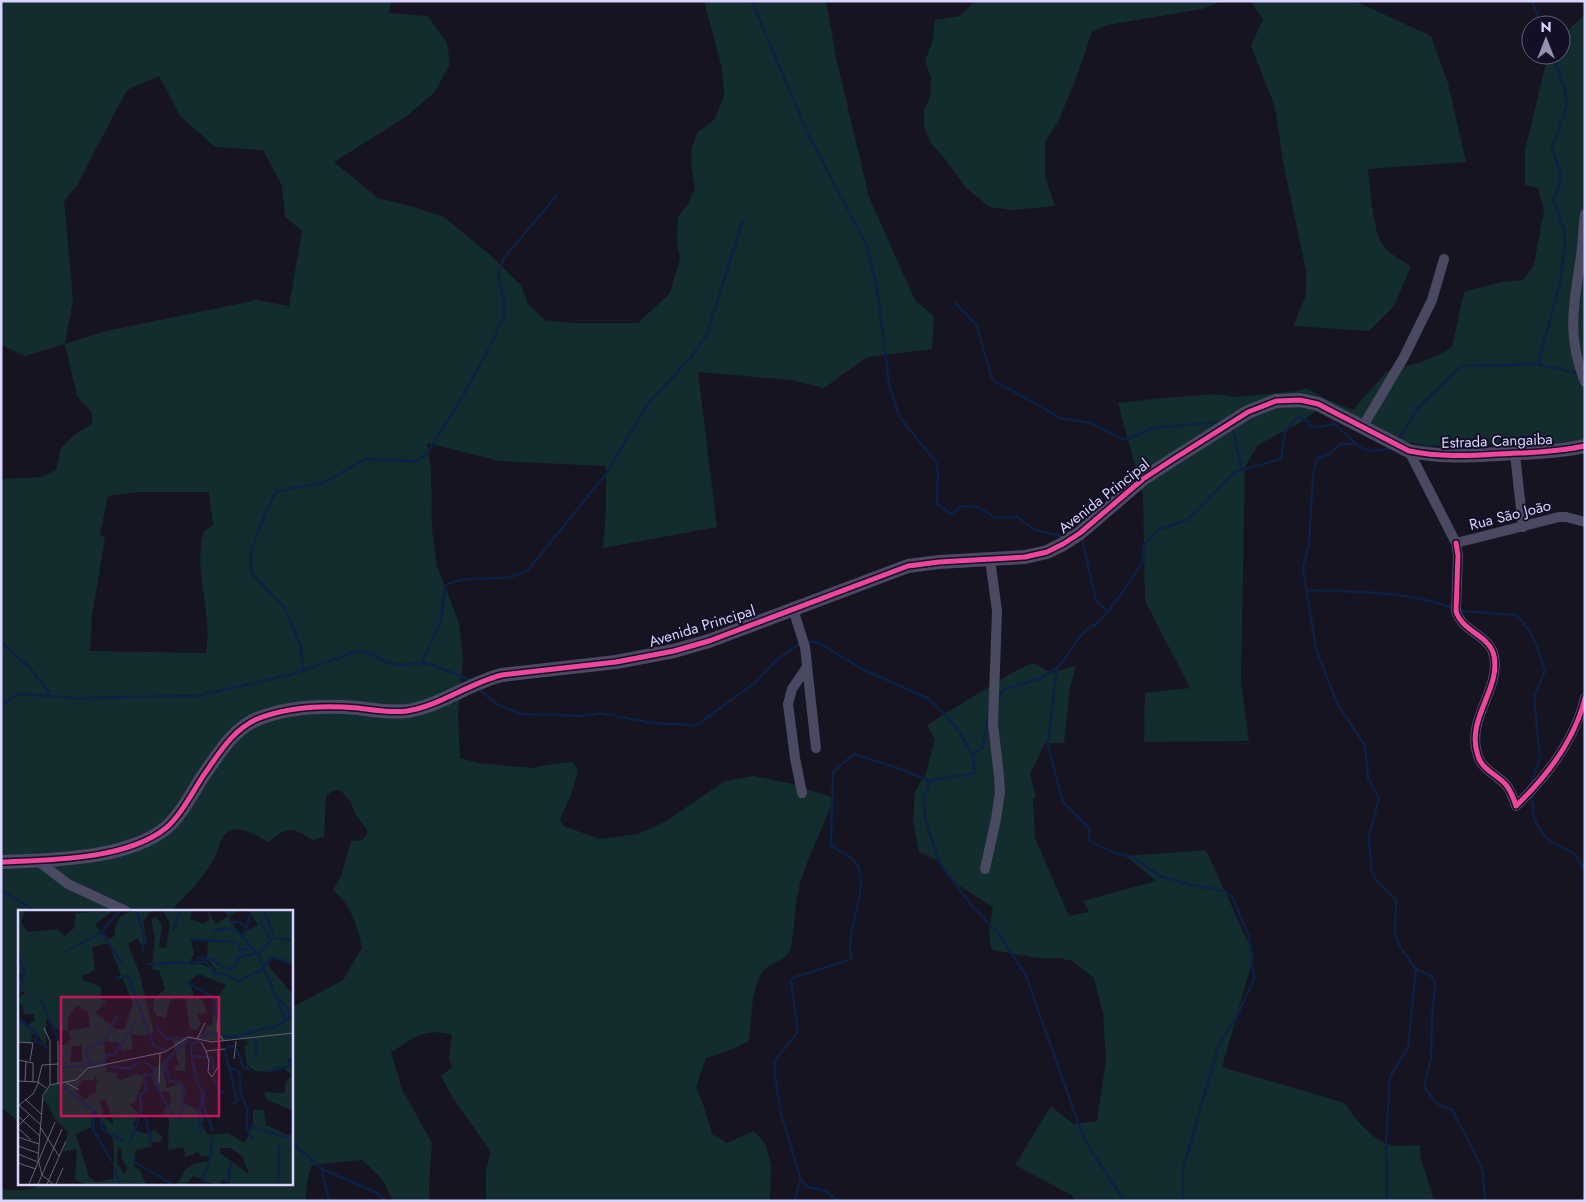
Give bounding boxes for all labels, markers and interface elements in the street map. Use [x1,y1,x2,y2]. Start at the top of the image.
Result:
north arrow [1521,15,1571,65]
text: N [1540,17,1552,37]
street label: Estrada Cangaiba [1441,428,1553,454]
street label: Avenida Principal [1054,453,1154,539]
street label: Rua São João [1467,494,1553,536]
street label: Avenida Principal [646,599,758,653]
inset map [18,910,292,1184]

